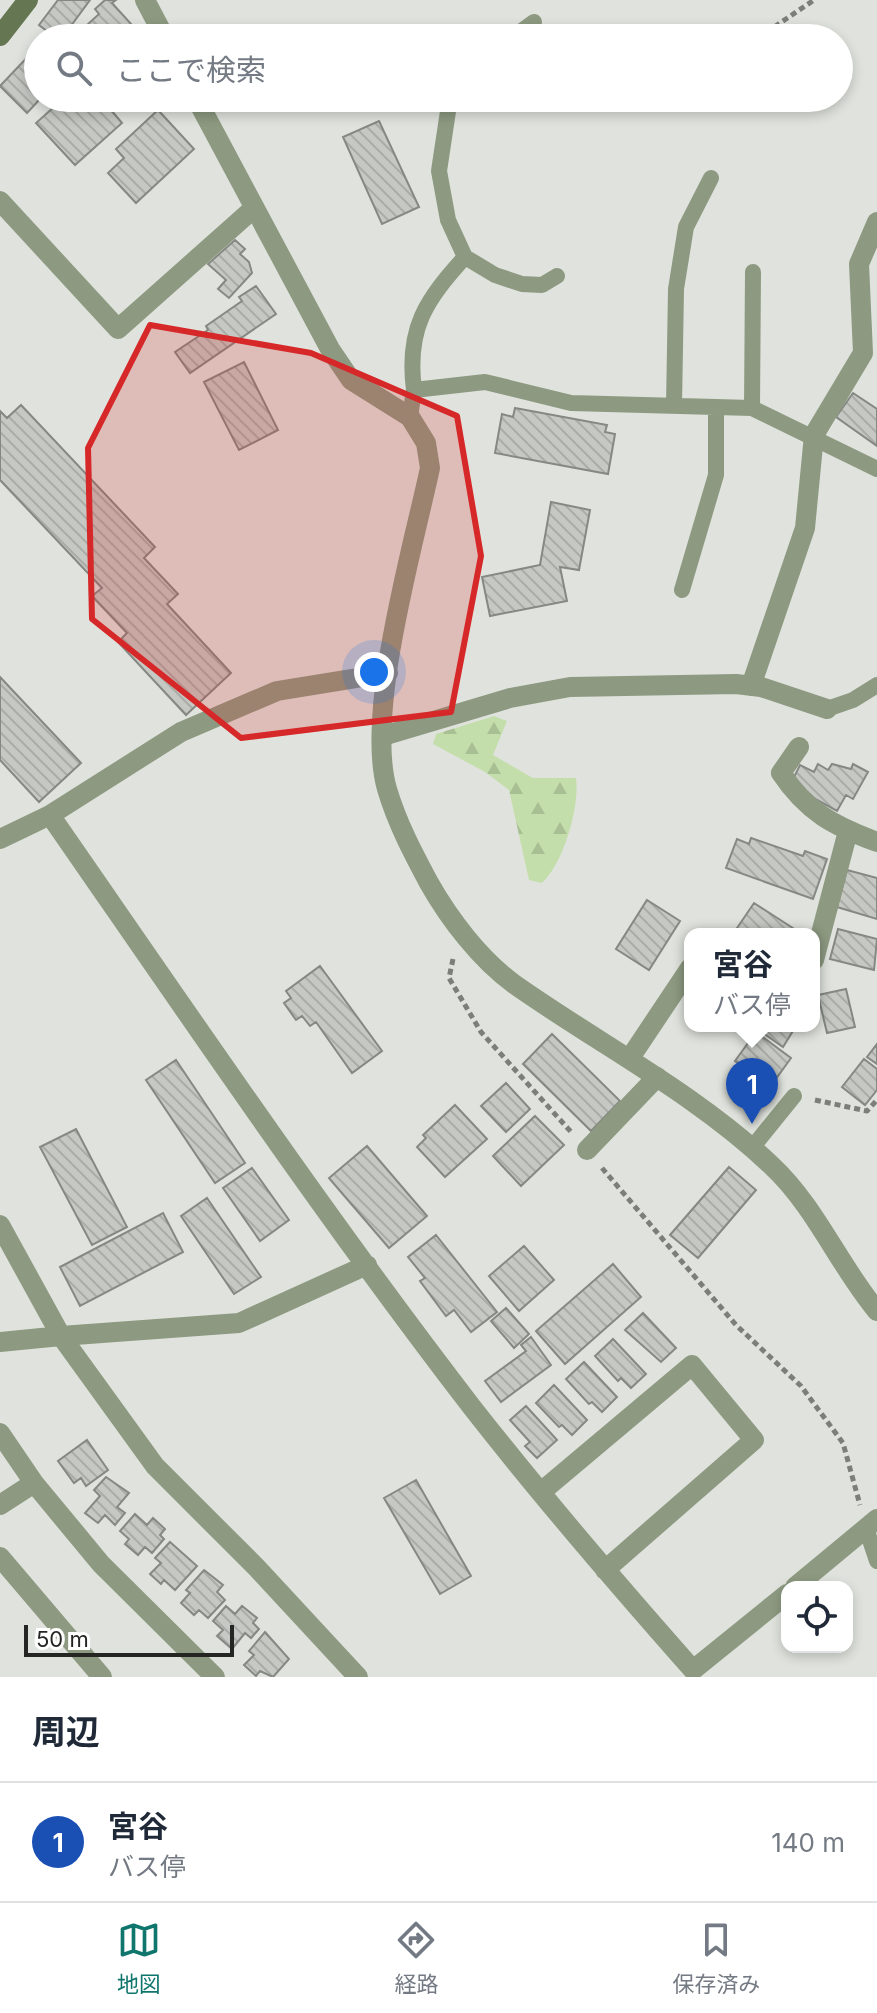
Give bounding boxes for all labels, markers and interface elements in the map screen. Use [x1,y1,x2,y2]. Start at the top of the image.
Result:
search box [24,24,853,112]
icon: search [52,46,96,90]
text: ここで検索 [116,52,266,88]
your location [354,652,394,692]
popup [684,928,820,1032]
text: 宮谷 [713,946,773,982]
text: バス停 [713,989,791,1020]
pin: 1 [726,1058,778,1124]
map controls [781,1581,853,1653]
button: locate [781,1581,853,1653]
scale bar [24,1621,234,1657]
text: 50 m [36,1626,89,1652]
text: 周辺 [32,1711,100,1752]
text: 宮谷 [108,1808,168,1844]
text: 1 [52,1827,64,1858]
text: 140 m [771,1827,845,1858]
text: バス停 [108,1851,186,1882]
tab: 地図 [117,1918,161,1998]
tab: 経路 [394,1918,438,1998]
tab: 保存済み [672,1918,760,1998]

